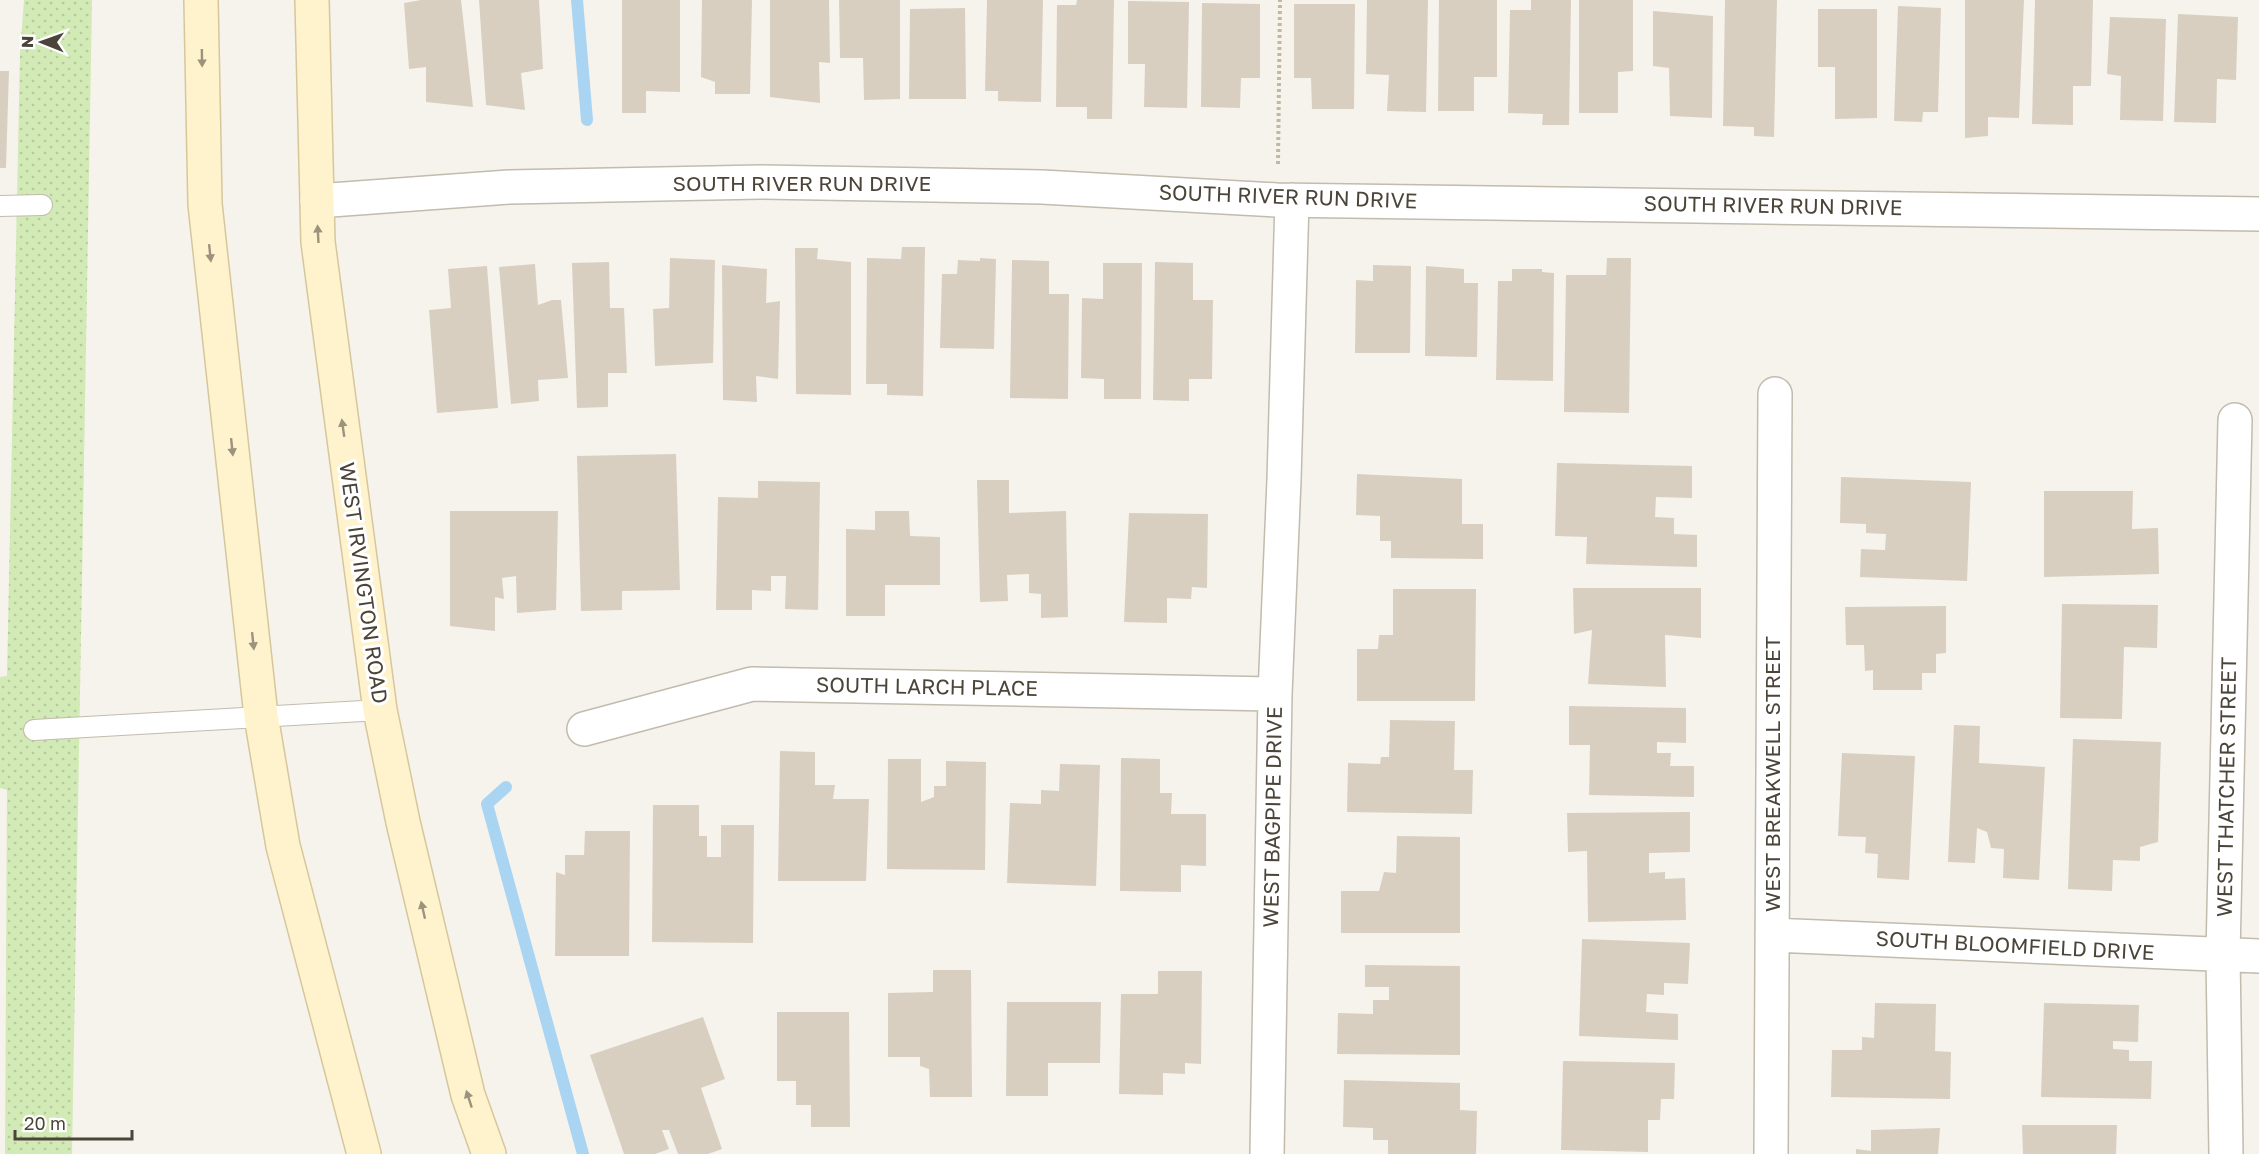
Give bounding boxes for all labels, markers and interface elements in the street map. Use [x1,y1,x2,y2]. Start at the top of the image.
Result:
north arrow [12,12,72,72]
text: N [17,35,37,48]
one-way arrow [198,49,207,68]
street label: SOUTH RIVER RUN DRIVE [673,170,931,196]
street label: SOUTH RIVER RUN DRIVE [1158,178,1418,214]
street label: SOUTH RIVER RUN DRIVE [1643,190,1903,220]
one-way arrow [313,225,322,244]
one-way arrow [206,244,215,263]
one-way arrow [338,418,347,437]
one-way arrow [227,438,237,457]
street label: WEST IRVINGTON ROAD [334,461,394,705]
one-way arrow [248,631,258,650]
street label: WEST BREAKWELL STREET [1759,636,1785,912]
street label: WEST THATCHER STREET [2211,657,2241,917]
street label: SOUTH LARCH PLACE [816,671,1038,701]
street label: WEST BAGPIPE DRIVE [1257,706,1287,928]
one-way arrow [418,900,428,919]
street label: SOUTH BLOOMFIELD DRIVE [1875,925,2155,965]
one-way arrow [464,1090,474,1108]
scale bar [15,1103,132,1141]
text: 20 m [24,1112,66,1134]

